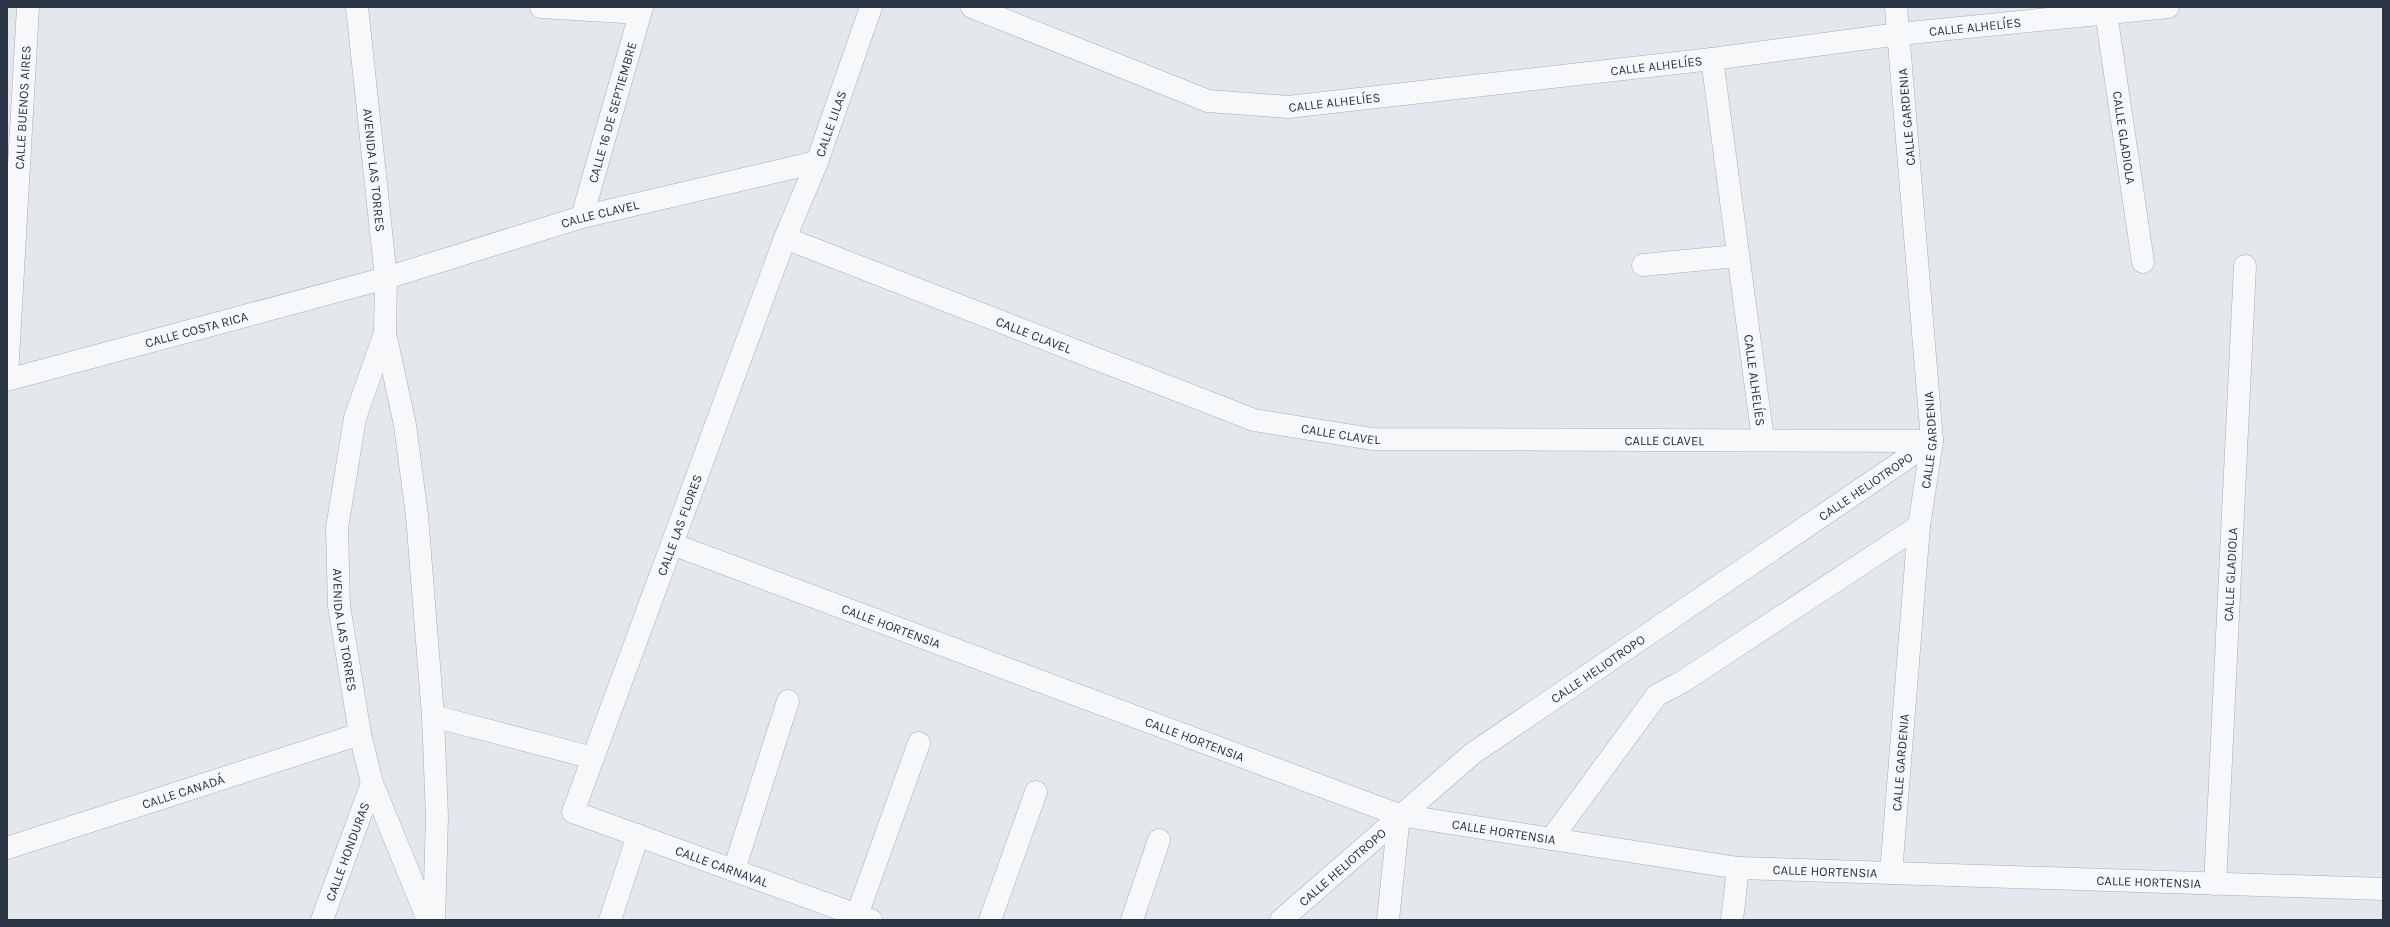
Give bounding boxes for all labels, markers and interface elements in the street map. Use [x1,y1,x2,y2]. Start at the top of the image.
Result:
street label: CALLE ALHELÍES [1928,14,2022,39]
street label: CALLE 16 DE SEPTIEMBRE [585,40,640,185]
street label: CALLE BUENOS AIRES [12,45,34,170]
street label: CALLE ALHELÍES [1610,53,1703,78]
street label: CALLE GARDENIA [1895,67,1918,166]
street label: CALLE LILAS [812,89,849,159]
street label: CALLE ALHELÍES [1288,89,1381,115]
street label: CALLE GLADIOLA [2110,90,2138,186]
street label: AVENIDA LAS TORRES [360,108,388,233]
street label: CALLE CLAVEL [559,197,640,231]
street label: CALLE COSTA RICA [143,308,250,351]
street label: CALLE CLAVEL [994,314,1074,357]
street label: CALLE ALHELÍES [1741,333,1768,427]
street label: CALLE GARDENIA [1918,390,1940,490]
street label: CALLE CLAVEL [1300,421,1380,447]
street label: CALLE CLAVEL [1624,433,1704,448]
street label: CALLE HELIOTROPO [1816,449,1916,524]
street label: CALLE LAS FLORES [654,472,705,578]
street label: CALLE GLADIOLA [2221,526,2240,622]
street label: AVENIDA LAS TORRES [330,568,360,693]
street label: CALLE HORTENSIA [839,601,943,652]
street label: CALLE HELIOTROPO [1548,632,1648,706]
street label: CALLE GARDENIA [1889,713,1912,812]
street label: CALLE HORTENSIA [1143,714,1247,765]
street label: CALLE CANADÁ [140,769,227,812]
street label: CALLE HONDURAS [323,800,372,903]
street label: CALLE HORTENSIA [1451,816,1557,847]
street label: CALLE HELIOTROPO [1296,825,1389,909]
street label: CALLE CARNAVAL [673,843,770,890]
street label: CALLE HORTENSIA [1772,862,1878,881]
street label: CALLE HORTENSIA [2096,873,2202,891]

